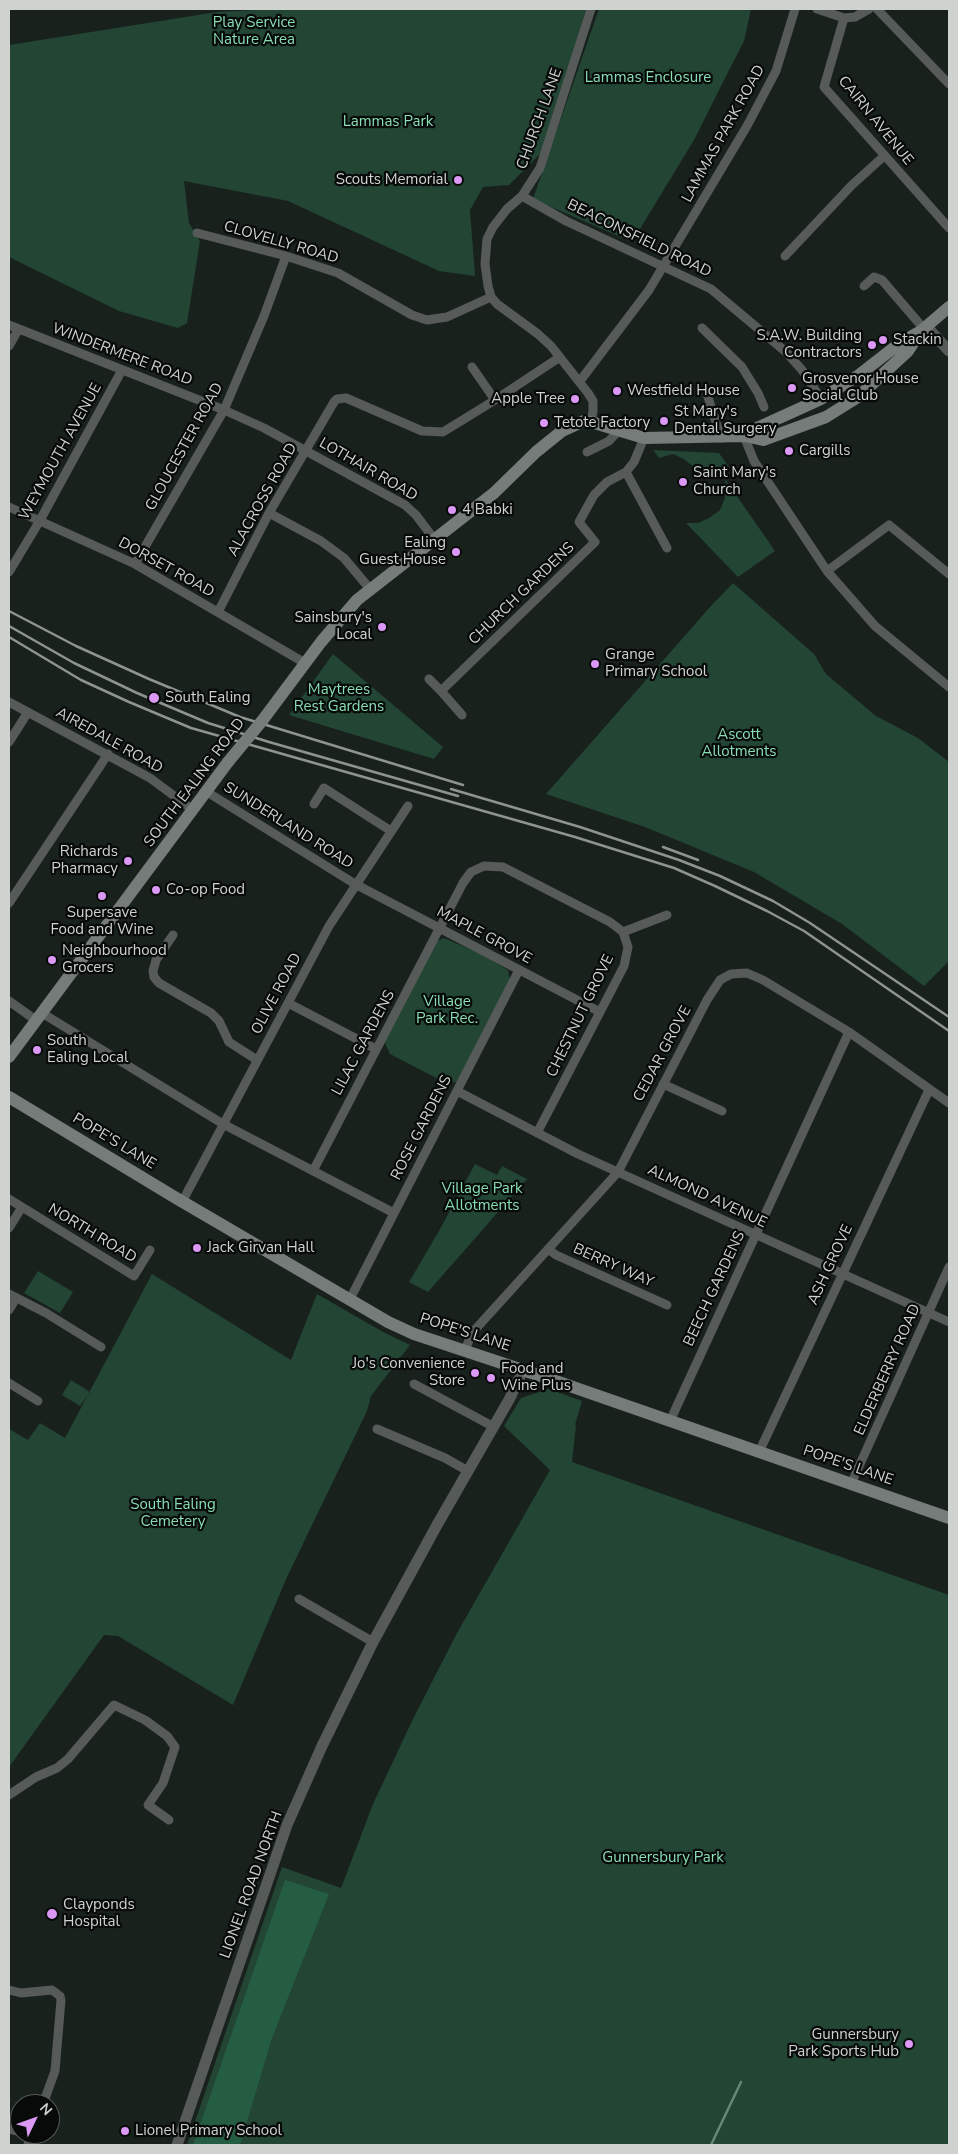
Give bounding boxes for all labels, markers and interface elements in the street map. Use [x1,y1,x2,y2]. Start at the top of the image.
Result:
park label: Play Service Nature Area [213,14,295,49]
street label: LAMMAS PARK ROAD [679,62,769,206]
street label: CHURCH LANE [513,66,567,172]
park label: Lammas Enclosure [585,69,711,87]
street label: CAIRN AVENUE [834,73,916,169]
park label: Lammas Park [343,113,433,131]
place label: Scouts Memorial [336,171,448,189]
marker: Scouts Memorial [452,174,464,186]
street label: BEACONSFIELD ROAD [564,196,714,282]
street label: CLOVELLY ROAD [221,218,341,268]
street label: WINDERMERE ROAD [49,320,195,390]
place label: S.A.W. Building Contractors [756,327,862,362]
place label: Stackin [893,331,942,349]
marker: Stackin [877,334,889,346]
marker: S.A.W. Building Contractors [866,339,878,351]
place label: Grosvenor House Social Club [802,370,919,405]
street label: WEYMOUTH AVENUE [16,380,106,524]
street label: GLOUCESTER ROAD [142,380,228,514]
place label: Westfield House [627,382,740,400]
marker: Grosvenor House Social Club [786,382,798,394]
marker: Westfield House [611,385,623,397]
place label: Apple Tree [491,390,565,408]
marker: Apple Tree [569,393,581,405]
place label: St Mary's Dental Surgery [674,403,776,438]
place label: Tetote Factory [554,414,650,432]
marker: St Mary's Dental Surgery [658,415,670,427]
marker: Tetote Factory [538,417,550,429]
street label: LOTHAIR ROAD [315,434,421,506]
street label: ALACROSS ROAD [224,440,302,560]
place label: Cargills [799,442,850,460]
marker: Cargills [783,445,795,457]
place label: Saint Mary's Church [693,464,776,499]
marker: Saint Mary's Church [677,476,689,488]
place label: 4 Babki [462,501,513,519]
marker: 4 Babki [446,504,458,516]
street label: DORSET ROAD [115,534,217,602]
place label: Ealing Guest House [359,534,446,569]
street label: CHURCH GARDENS [465,539,579,649]
marker: Ealing Guest House [450,546,462,558]
place label: Sainsbury's Local [294,609,372,644]
marker: Sainsbury's Local [376,621,388,633]
place label: Grange Primary School [605,646,707,681]
marker: Grange Primary School [589,658,601,670]
park label: Maytrees Rest Gardens [294,681,384,716]
place label: South Ealing [165,689,250,707]
marker: South Ealing [147,691,161,705]
street label: AIREDALE ROAD [52,704,166,778]
street label: SOUTH EALING ROAD [141,715,249,851]
park label: Ascott Allotments [701,726,777,761]
street label: SUNDERLAND ROAD [220,779,356,873]
place label: Richards Pharmacy [51,843,118,878]
marker: Richards Pharmacy [122,855,134,867]
place label: Co-op Food [166,881,245,899]
marker: Co-op Food [150,884,162,896]
marker: Supersave Food and Wine [96,890,108,902]
street label: MAPLE GROVE [433,903,535,969]
place label: Supersave Food and Wine [51,904,153,939]
place label: Neighbourhood Grocers [62,942,167,977]
street label: OLIVE ROAD [248,950,306,1038]
street label: CHESTNUT GROVE [543,952,619,1080]
marker: Neighbourhood Grocers [46,954,58,966]
street label: LILAC GARDENS [329,987,399,1099]
park label: Village Park Rec. [416,993,478,1028]
street label: CEDAR GROVE [630,1003,696,1105]
place label: South Ealing Local [47,1032,128,1067]
marker: South Ealing Local [31,1044,43,1056]
street label: ROSE GARDENS [388,1073,456,1183]
street label: POPE'S LANE [69,1110,159,1174]
street label: ALMOND AVENUE [645,1161,769,1233]
park label: Village Park Allotments [441,1180,523,1215]
street label: NORTH ROAD [45,1201,139,1267]
street label: ASH GROVE [805,1222,857,1308]
street label: BEECH GARDENS [680,1229,750,1349]
place label: Jack Girvan Hall [207,1239,314,1257]
street label: BERRY WAY [570,1240,656,1292]
marker: Jack Girvan Hall [191,1242,203,1254]
street label: ELDERBERRY ROAD [851,1302,925,1438]
street label: POPE'S LANE [417,1310,513,1356]
place label: Jo's Convenience Store [352,1355,465,1390]
place label: Food and Wine Plus [501,1360,571,1395]
marker: Jo's Convenience Store [469,1367,481,1379]
marker: Food and Wine Plus [485,1372,497,1384]
street label: POPE'S LANE [801,1442,895,1490]
park label: South Ealing Cemetery [130,1496,216,1531]
street label: LIONEL ROAD NORTH [217,1809,287,1961]
park label: Gunnersbury Park [602,1849,724,1867]
place label: Clayponds Hospital [63,1896,135,1931]
marker: Clayponds Hospital [45,1907,59,1921]
place label: Gunnersbury Park Sports Hub [788,2026,899,2061]
marker: Gunnersbury Park Sports Hub [903,2038,915,2050]
north arrow [10,2094,60,2144]
text: N [35,2099,56,2120]
place label: Lionel Primary School [135,2122,282,2140]
marker: Lionel Primary School [119,2125,131,2137]

